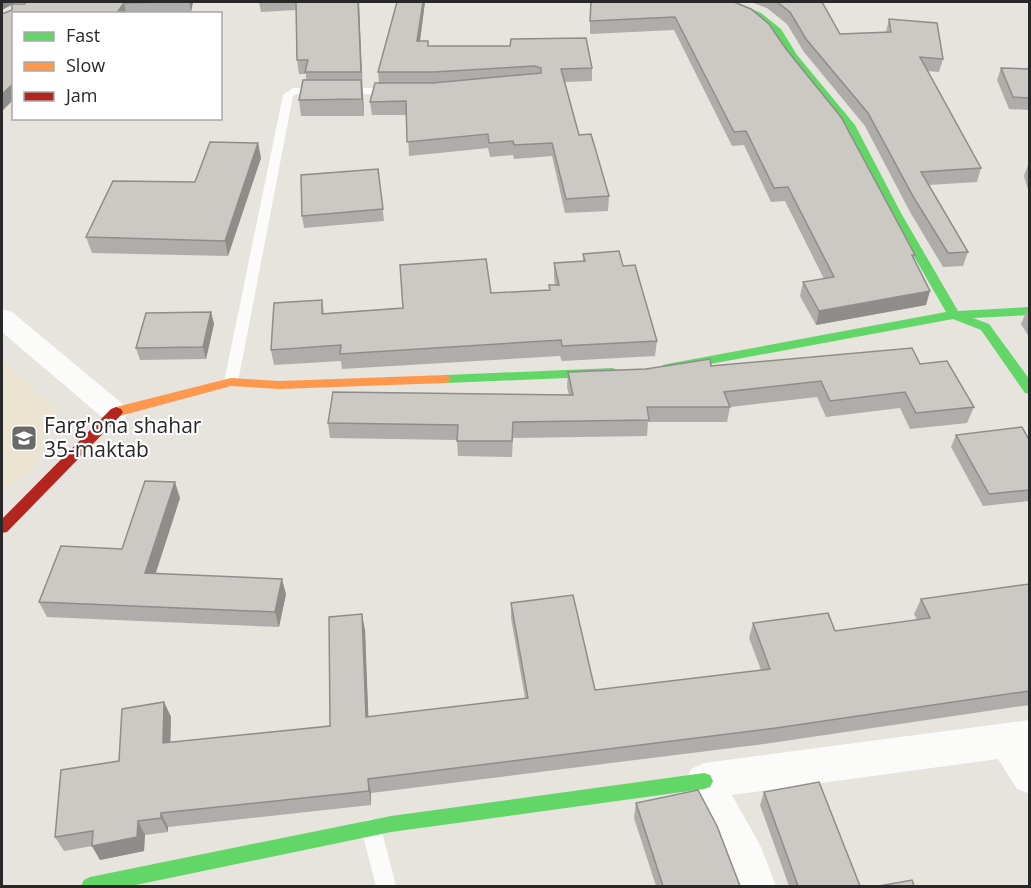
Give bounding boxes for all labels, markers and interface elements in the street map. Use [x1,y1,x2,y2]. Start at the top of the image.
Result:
legend [12,12,222,120]
text: Fast [66,23,100,47]
text: Slow [66,53,105,77]
text: Jam [64,83,98,107]
place label: Farg'ona shahar 35-maktab [44,411,202,463]
school or university icon: Farg'ona shahar 35-maktab [9,423,39,453]

